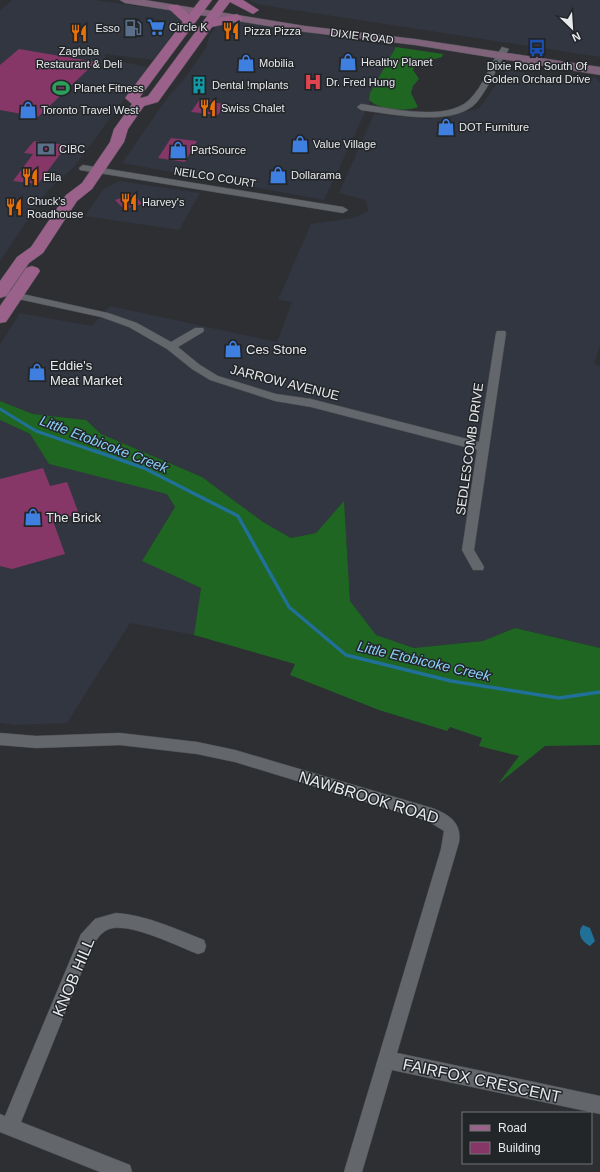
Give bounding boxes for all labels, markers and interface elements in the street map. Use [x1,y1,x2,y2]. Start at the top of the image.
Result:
north arrow [552,8,592,48]
supermarket icon: Circle K [146,17,166,37]
fuel station icon: Esso [123,18,143,38]
place label: Circle K [169,21,208,33]
restaurant icon: Pizza Pizza [221,21,241,41]
place label: Esso [96,22,120,34]
restaurant icon: Zagtoba Restaurant & Deli [69,23,89,43]
place label: Pizza Pizza [244,25,302,37]
street label: DIXIE ROAD [330,26,394,46]
text: N [570,30,582,44]
bus stop icon: Dixie Road South Of Golden Orchard Drive [527,38,547,58]
place label: Zagtoba Restaurant & Deli [36,45,122,70]
shop icon: Healthy Planet [338,52,358,72]
shop icon: Mobilia [236,53,256,73]
place label: Healthy Planet [361,56,433,68]
place label: Mobilia [259,57,295,69]
place label: Dixie Road South Of Golden Orchard Drive [484,60,591,85]
hospital icon: Dr. Fred Hung [303,72,323,92]
building icon: Dental !mplants [189,75,209,95]
place label: Dr. Fred Hung [326,76,395,88]
sports icon: Planet Fitness [51,78,71,98]
place label: Dental !mplants [212,79,289,91]
place label: Planet Fitness [74,82,144,94]
restaurant icon: Swiss Chalet [198,98,218,118]
shop icon: Toronto Travel West [18,100,38,120]
place label: Swiss Chalet [221,102,285,114]
place label: Toronto Travel West [41,104,139,116]
shop icon: DOT Furniture [436,117,456,137]
place label: DOT Furniture [459,121,529,133]
shop icon: Value Village [290,134,310,154]
place label: Value Village [313,138,376,150]
bank icon: CIBC [36,139,56,159]
shop icon: PartSource [168,140,188,160]
place label: CIBC [59,143,85,155]
place label: PartSource [191,144,246,156]
street label: NEILCO COURT [173,165,257,189]
shop icon: Dollarama [268,165,288,185]
restaurant icon: Ella [20,167,40,187]
place label: Dollarama [291,169,342,181]
place label: Ella [43,171,62,183]
restaurant icon: Harvey's [119,192,139,212]
place label: Chuck's Roadhouse [27,195,83,220]
place label: Harvey's [142,196,185,208]
restaurant icon: Chuck's Roadhouse [4,197,24,217]
shop icon: Ces Stone [223,339,243,359]
place label: Ces Stone [246,342,307,357]
place label: Eddie's Meat Market [50,358,123,388]
shop icon: Eddie's Meat Market [27,362,47,382]
street label: JARROW AVENUE [229,362,341,403]
street label: SEDLESCOMB DRIVE [453,382,486,516]
water label: Little Etobicoke Creek [38,412,171,476]
shop icon: The Brick [23,507,43,527]
place label: The Brick [46,510,101,525]
water label: Little Etobicoke Creek [356,638,493,684]
street label: NAWBROOK ROAD [297,768,441,827]
street label: KNOB HILL [49,935,98,1019]
street label: FAIRFOX CRESCENT [401,1055,563,1106]
legend [462,1112,592,1164]
text: Road [498,1121,527,1135]
text: Building [498,1141,541,1155]

